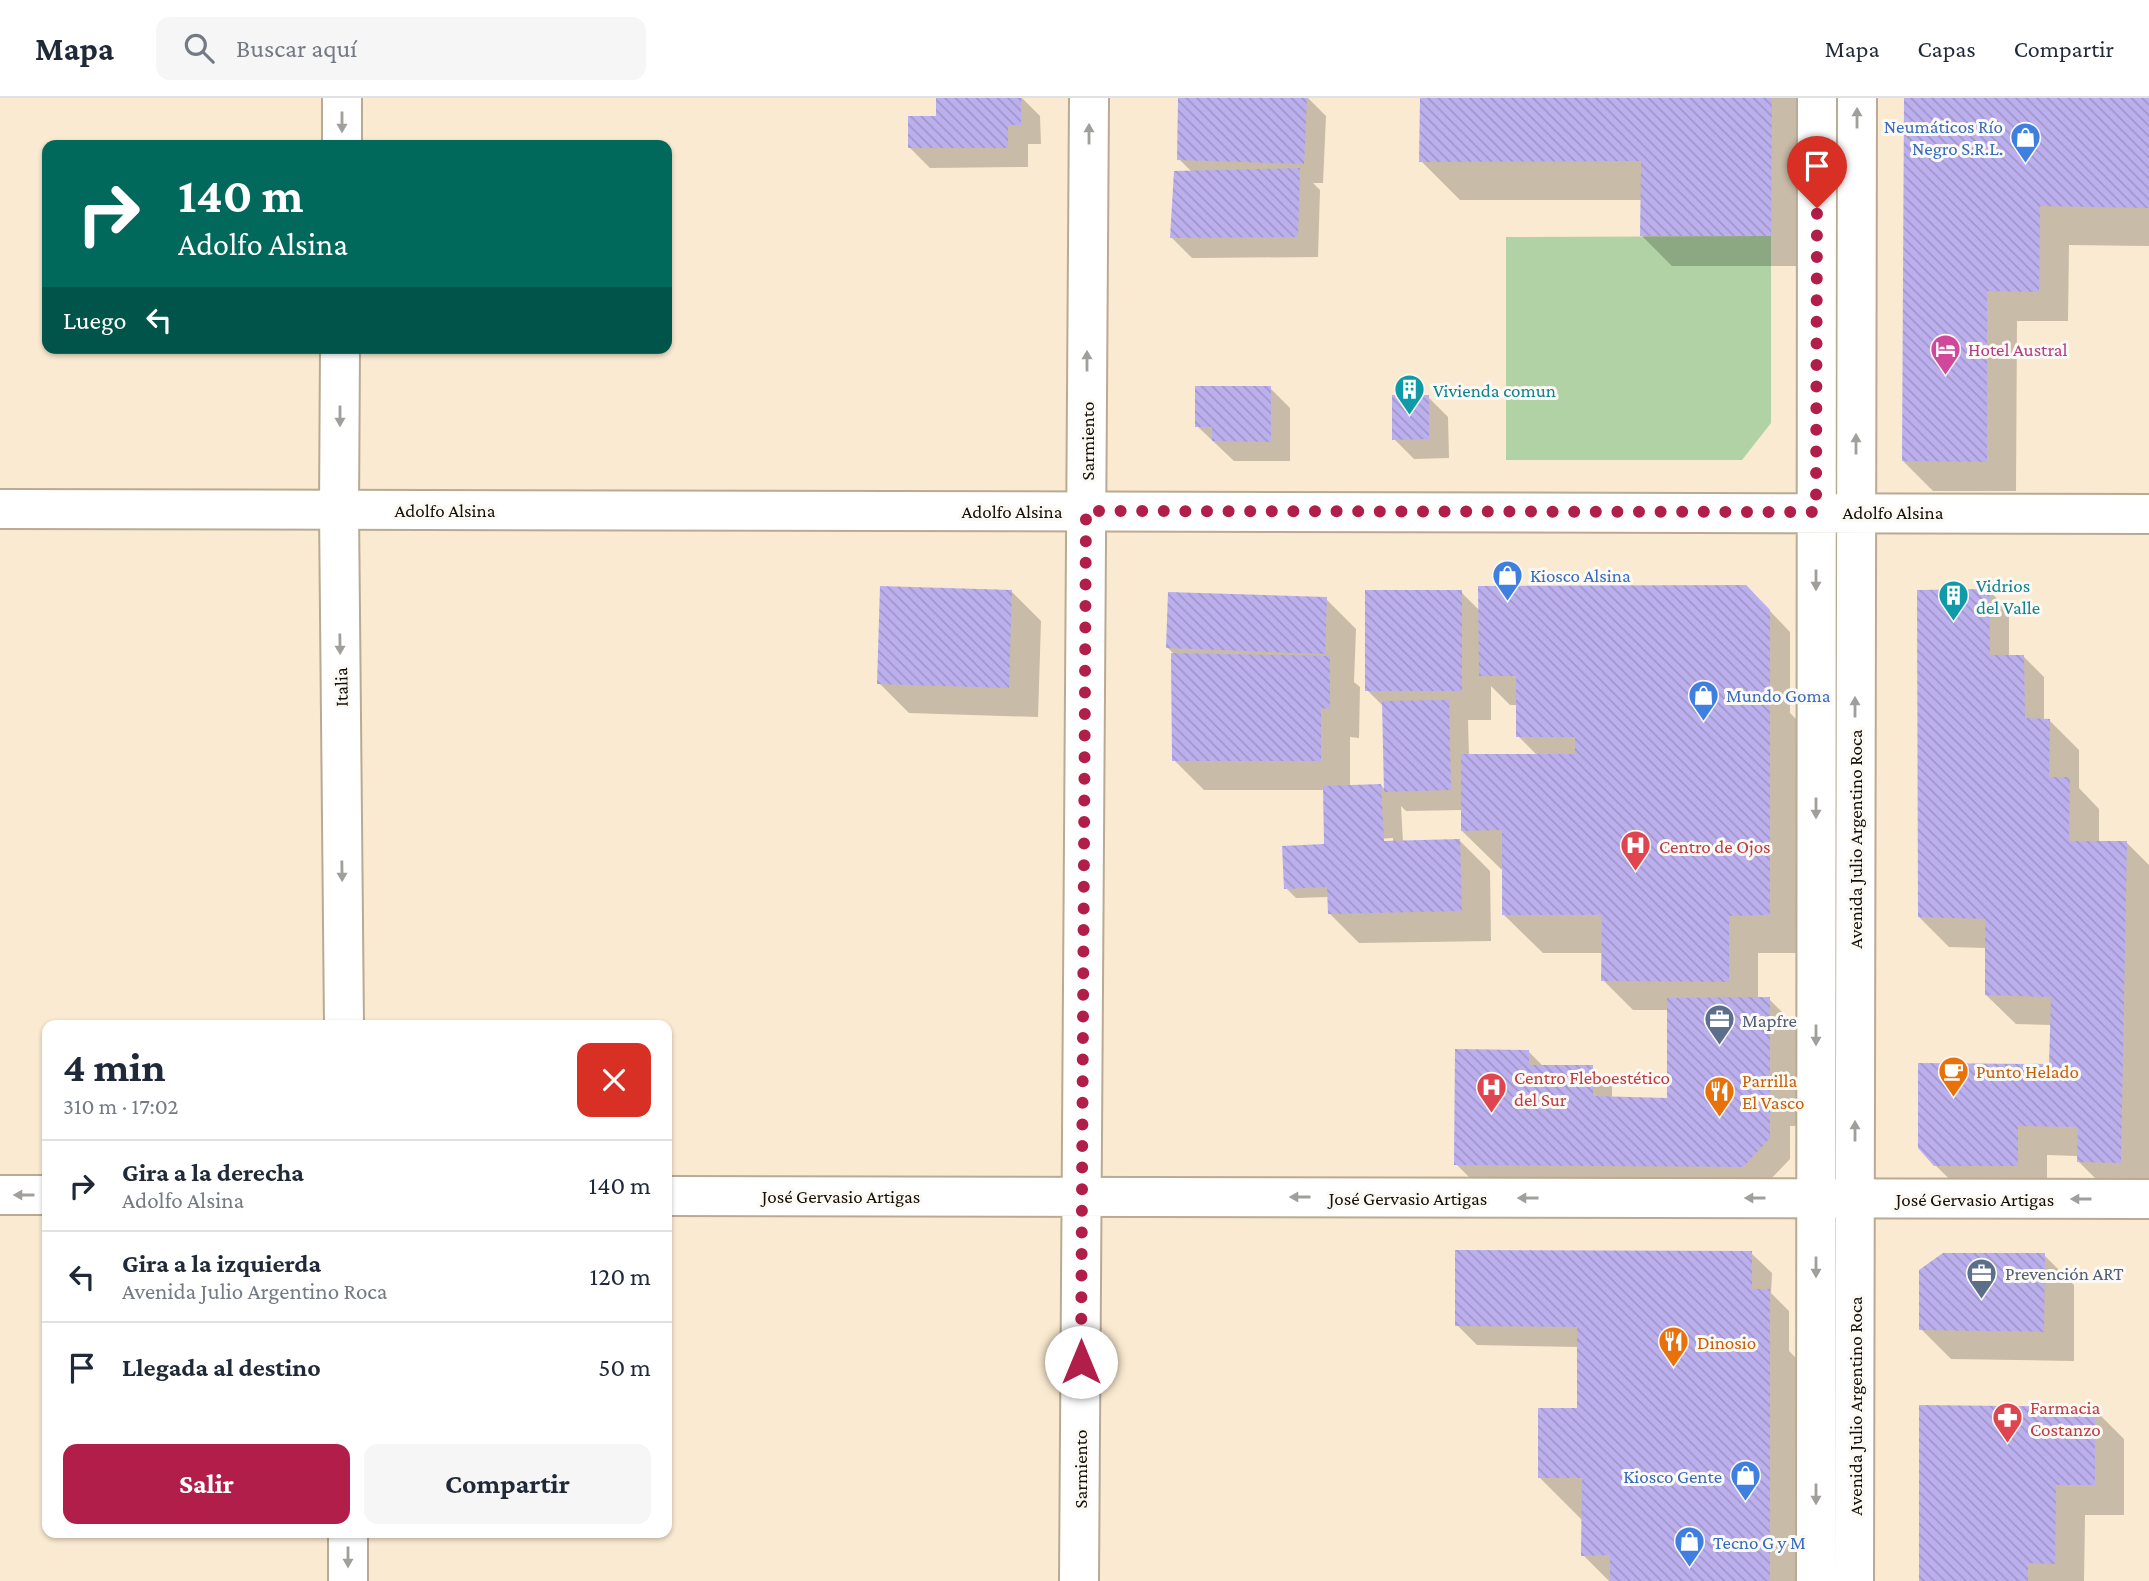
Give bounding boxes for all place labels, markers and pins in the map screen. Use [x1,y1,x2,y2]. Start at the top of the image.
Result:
place label: Neumáticos Río Negro S.R.L. [1884,116,2003,159]
shop icon: Neumáticos Río Negro S.R.L. [2009,120,2043,164]
pin [1787,136,1847,208]
hotel icon: Hotel Austral [1928,332,1962,376]
place label: Hotel Austral [1968,339,2068,360]
building icon: Vivienda comun [1393,373,1427,417]
place label: Vivienda comun [1433,380,1556,401]
shop icon: Kiosco Alsina [1490,558,1524,602]
place label: Kiosco Alsina [1530,565,1631,586]
place label: Vidrios del Valle [1976,575,2040,618]
building icon: Vidrios del Valle [1936,579,1970,623]
shop icon: Mundo Goma [1686,678,1720,722]
place label: Mundo Goma [1726,685,1831,706]
hospital icon: Centro de Ojos [1619,829,1653,873]
place label: Centro de Ojos [1659,836,1771,858]
office icon: Mapfre [1702,1003,1736,1047]
place label: Mapfre [1742,1010,1797,1031]
cafe icon: Punto Helado [1936,1054,1970,1098]
place label: Punto Helado [1976,1061,2079,1082]
place label: Centro Fleboestético del Sur [1514,1067,1670,1110]
place label: Parrilla El Vasco [1742,1070,1804,1113]
hospital icon: Centro Fleboestético del Sur [1474,1071,1508,1115]
restaurant icon: Parrilla El Vasco [1702,1074,1736,1118]
office icon: Prevención ART [1965,1256,1999,1300]
place label: Prevención ART [2005,1263,2124,1284]
restaurant icon: Dinosio [1657,1325,1691,1369]
place label: Dinosio [1697,1332,1756,1353]
place label: Farmacia Costanzo [2030,1397,2101,1440]
pharmacy icon: Farmacia Costanzo [1990,1401,2024,1445]
shop icon: Kiosco Gente [1728,1459,1762,1503]
place label: Kiosco Gente [1623,1466,1722,1487]
shop icon: Tecno G y M [1673,1525,1707,1569]
place label: Tecno G y M [1713,1532,1806,1553]

